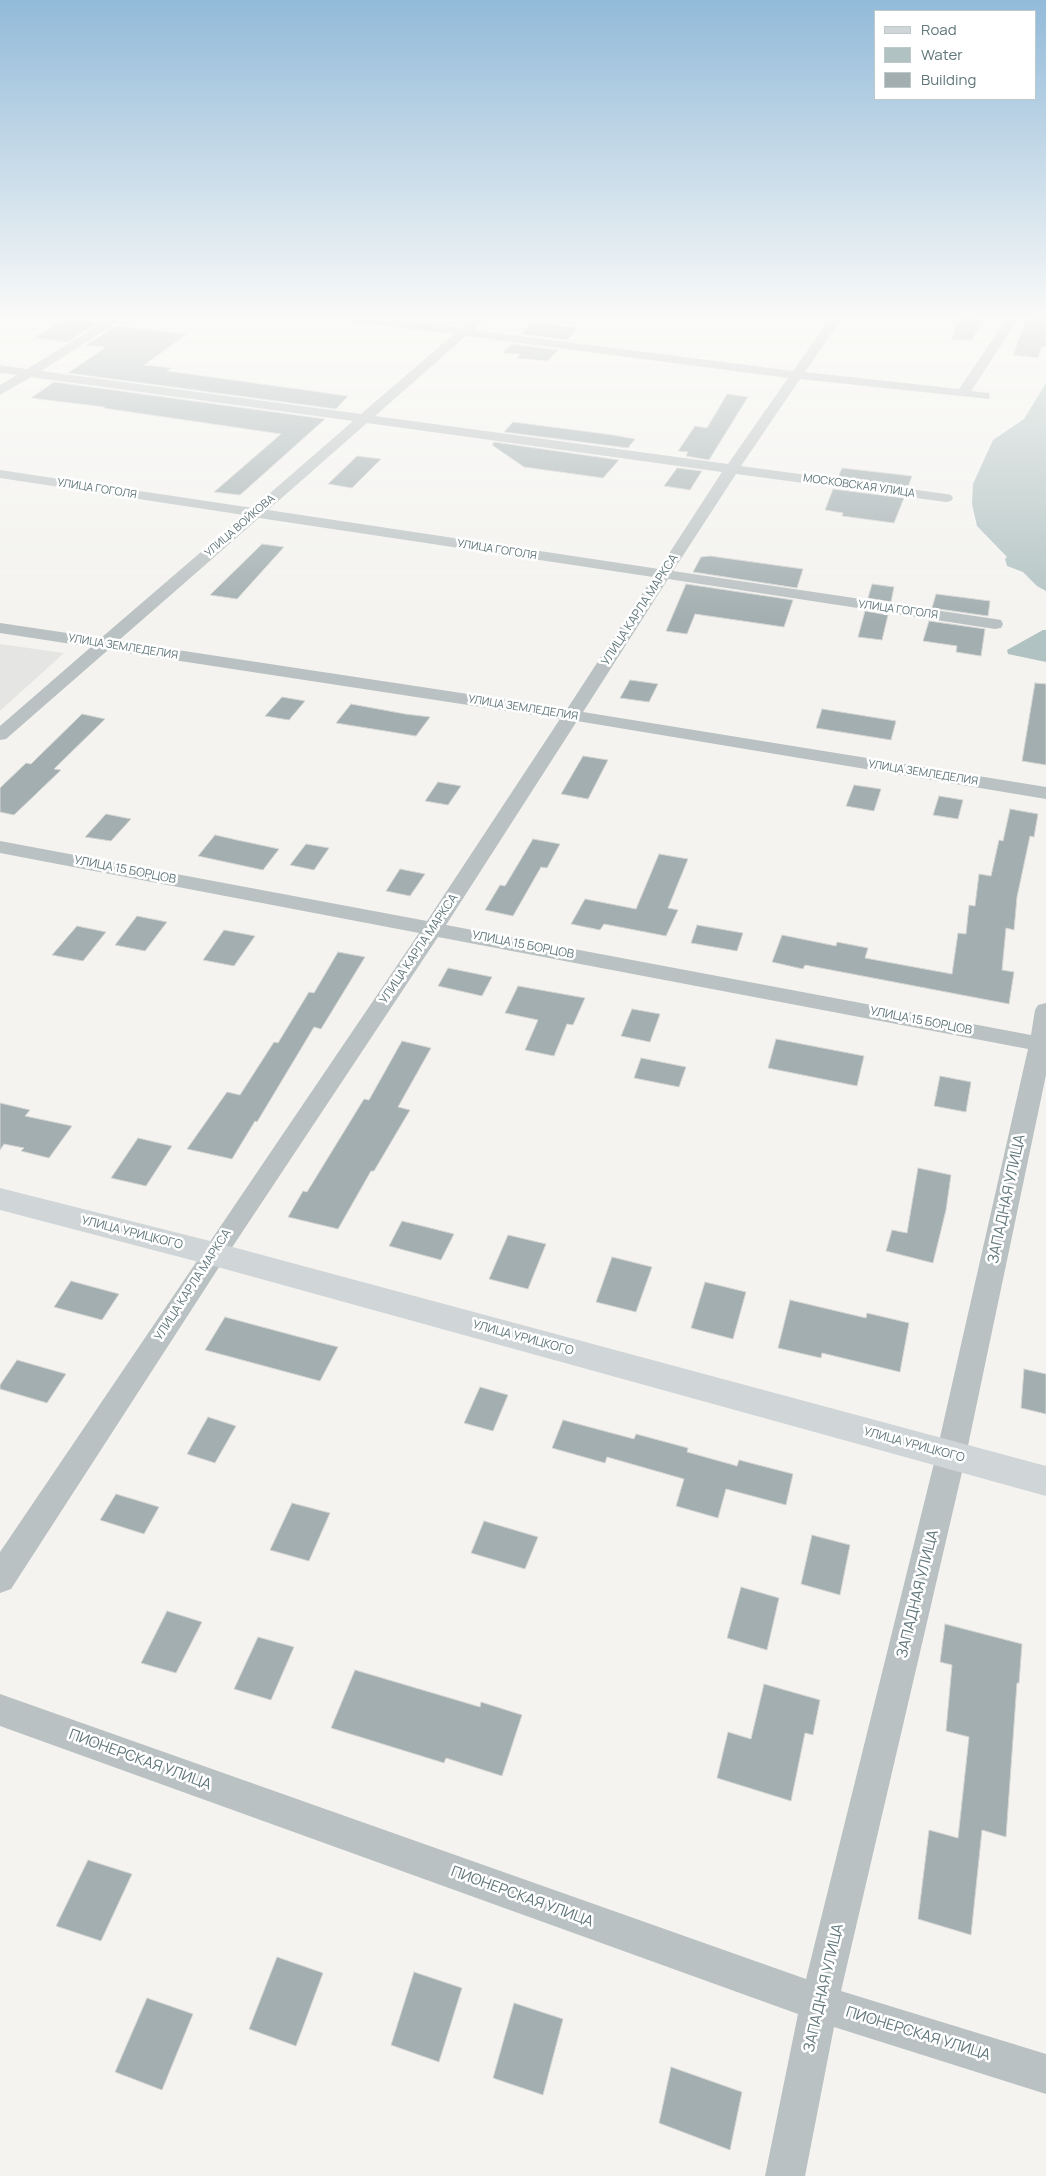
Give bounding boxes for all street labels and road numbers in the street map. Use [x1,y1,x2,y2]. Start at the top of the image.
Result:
street label: МОСКОВСКАЯ УЛИЦА [802,472,916,500]
street label: УЛИЦА ГОГОЛЯ [56,476,138,502]
street label: УЛИЦА ВОЙКОВА [202,492,278,560]
street label: УЛИЦА ГОГОЛЯ [456,537,538,563]
street label: УЛИЦА КАРЛА МАРКСА [599,552,681,668]
street label: УЛИЦА ГОГОЛЯ [857,598,939,622]
street label: УЛИЦА ЗЕМЛЕДЕЛИЯ [67,632,179,662]
street label: УЛИЦА ЗЕМЛЕДЕЛИЯ [467,693,579,723]
street label: УЛИЦА ЗЕМЛЕДЕЛИЯ [867,758,979,788]
street label: УЛИЦА 15 БОРЦОВ [73,853,177,887]
street label: УЛИЦА КАРЛА МАРКСА [377,891,461,1007]
street label: УЛИЦА 15 БОРЦОВ [471,928,575,962]
street label: УЛИЦА 15 БОРЦОВ [869,1004,973,1038]
street label: ЗАПАДНАЯ УЛИЦА [985,1133,1029,1265]
street label: УЛИЦА УРИЦКОГО [80,1213,184,1253]
street label: УЛИЦА КАРЛА МАРКСА [152,1227,234,1343]
street label: УЛИЦА УРИЦКОГО [471,1318,575,1358]
street label: УЛИЦА УРИЦКОГО [862,1425,966,1465]
street label: ЗАПАДНАЯ УЛИЦА [893,1528,943,1660]
street label: ПИОНЕРСКАЯ УЛИЦА [66,1726,214,1794]
street label: ПИОНЕРСКАЯ УЛИЦА [448,1863,596,1931]
street label: ЗАПАДНАЯ УЛИЦА [800,1922,848,2054]
street label: ПИОНЕРСКАЯ УЛИЦА [844,2003,992,2065]

